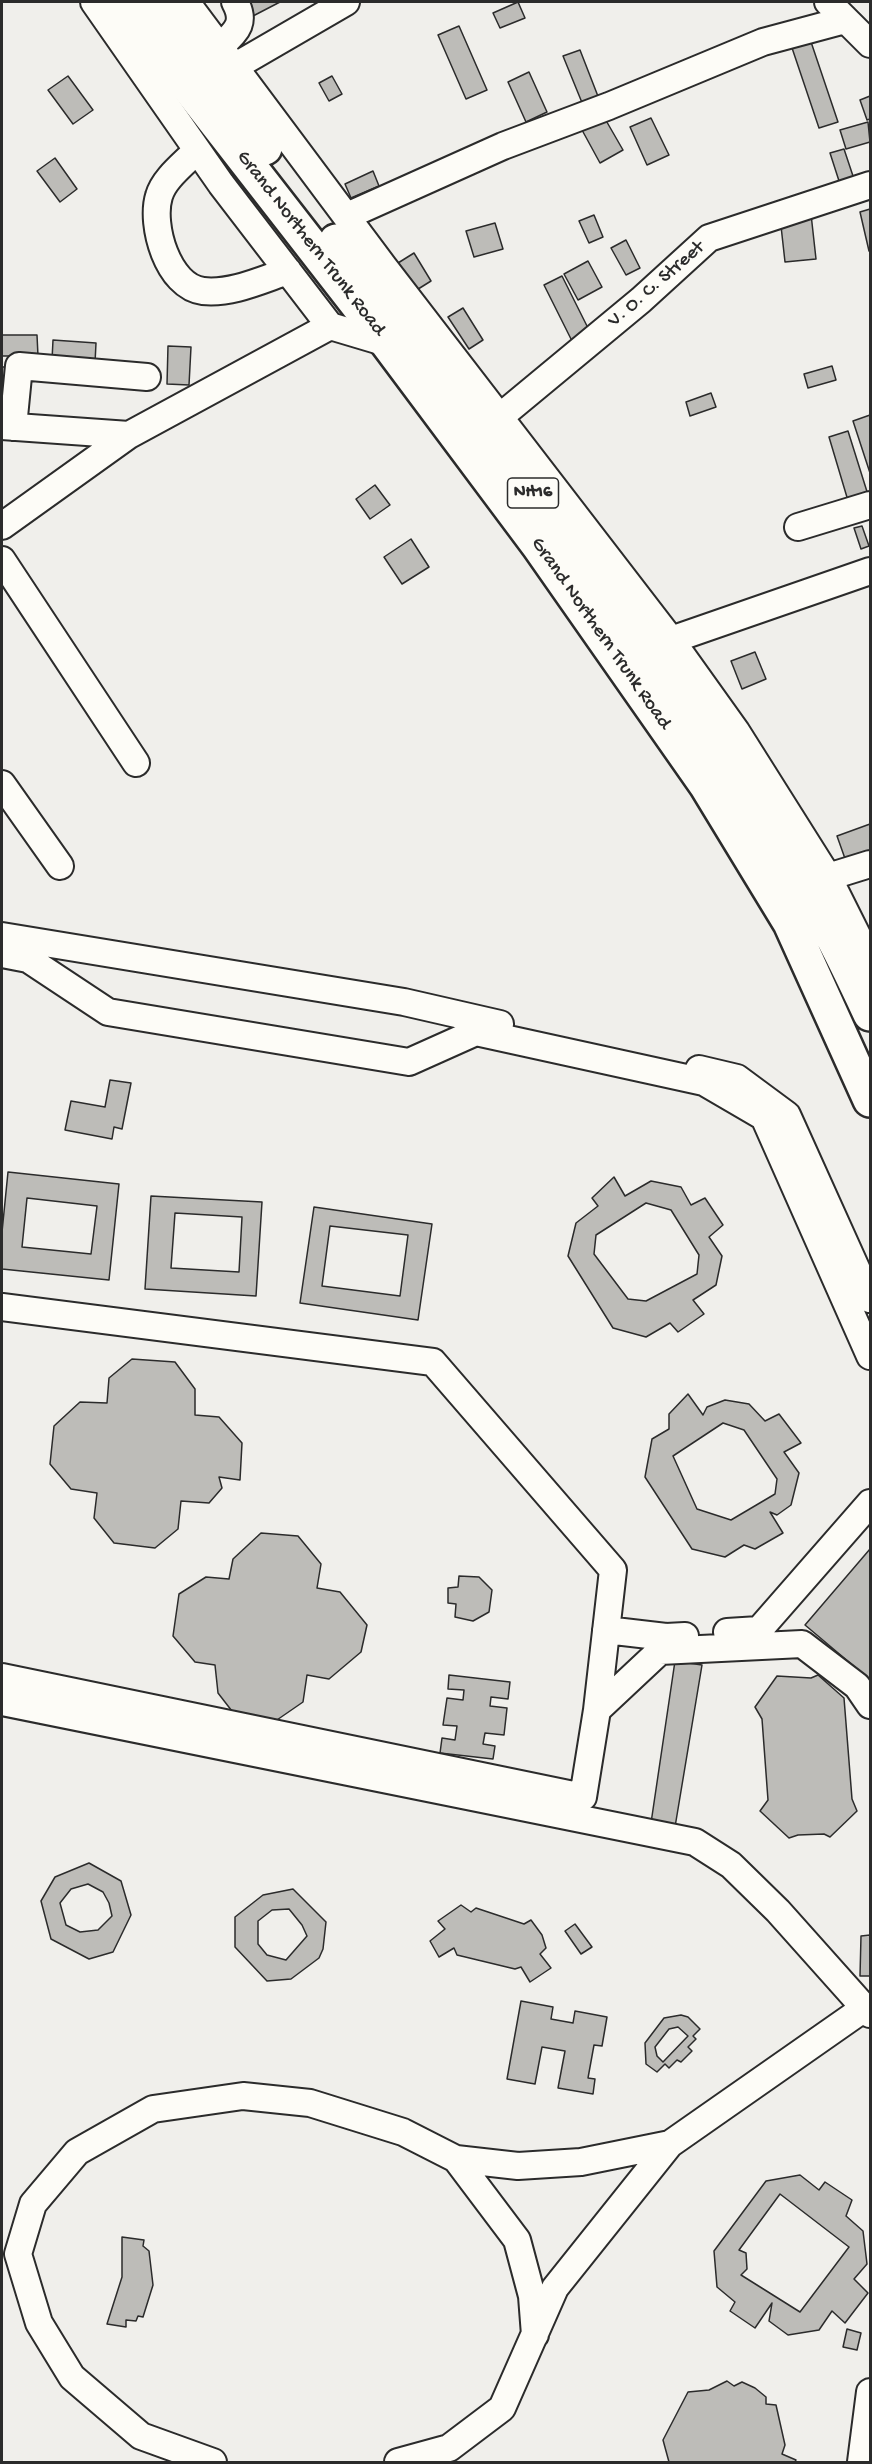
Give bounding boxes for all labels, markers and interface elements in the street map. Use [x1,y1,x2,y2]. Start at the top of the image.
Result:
street label: Grand Northern Trunk Road [230,146,390,342]
street label: V. O. C. Street [604,236,710,334]
road number: NH16 [508,478,558,508]
street label: Grand Northern Trunk Road [525,533,675,735]

